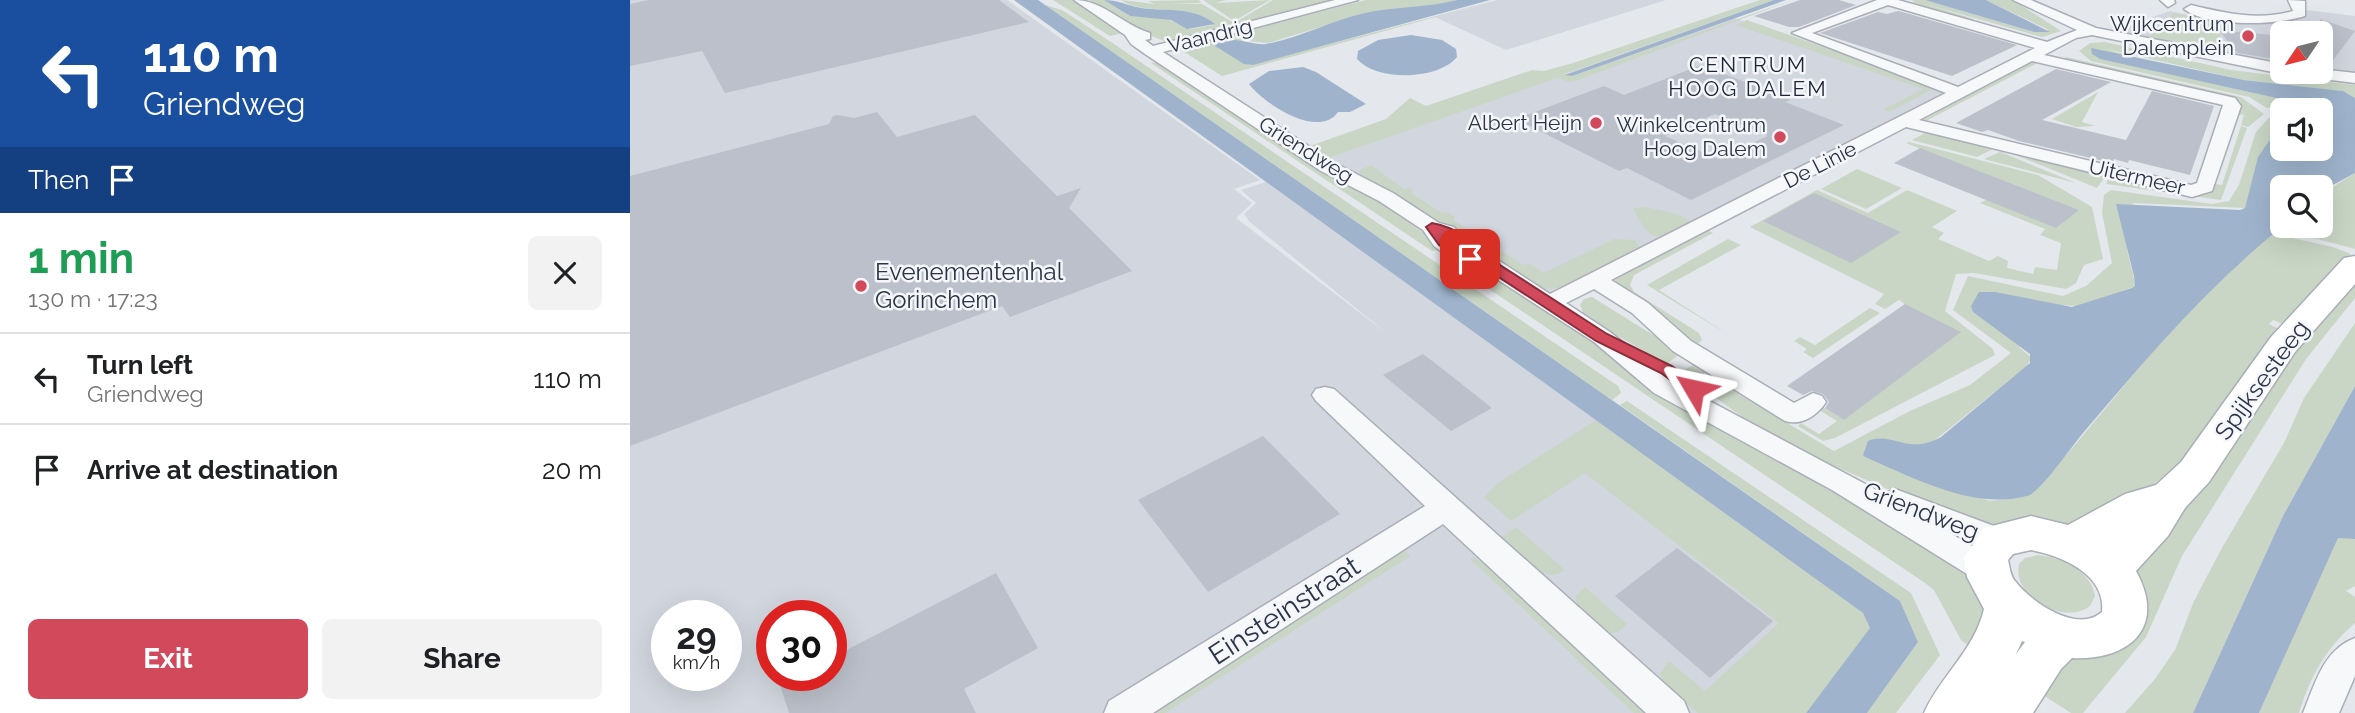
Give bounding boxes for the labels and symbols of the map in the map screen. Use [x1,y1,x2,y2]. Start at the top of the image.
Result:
place label: Wijkcentrum Dalemplein [2110,11,2234,60]
street label: Vaandrig [1165,13,1255,58]
north arrow [2270,21,2333,84]
marker: Wijkcentrum Dalemplein [2240,28,2256,44]
district label: CENTRUM HOOG DALEM [1668,52,1828,101]
place label: Albert Heijn [1468,110,1582,135]
street label: Griendweg [1254,111,1358,188]
place label: Winkelcentrum Hoog Dalem [1617,112,1766,161]
marker: Albert Heijn [1588,115,1604,131]
marker: Winkelcentrum Hoog Dalem [1772,129,1788,145]
street label: De Linie [1779,136,1860,194]
street label: Uitermeer [2086,153,2188,200]
pin [1440,229,1500,289]
place label: Evenementenhal Gorinchem [875,257,1064,314]
marker: Evenementenhal Gorinchem [853,278,869,294]
street label: Spijksesteeg [2208,314,2315,445]
position arrow [1657,352,1731,426]
street label: Griendweg [1859,475,1983,546]
street label: Einsteinstraat [1203,549,1367,671]
speed limit sign: 30 [756,600,847,691]

